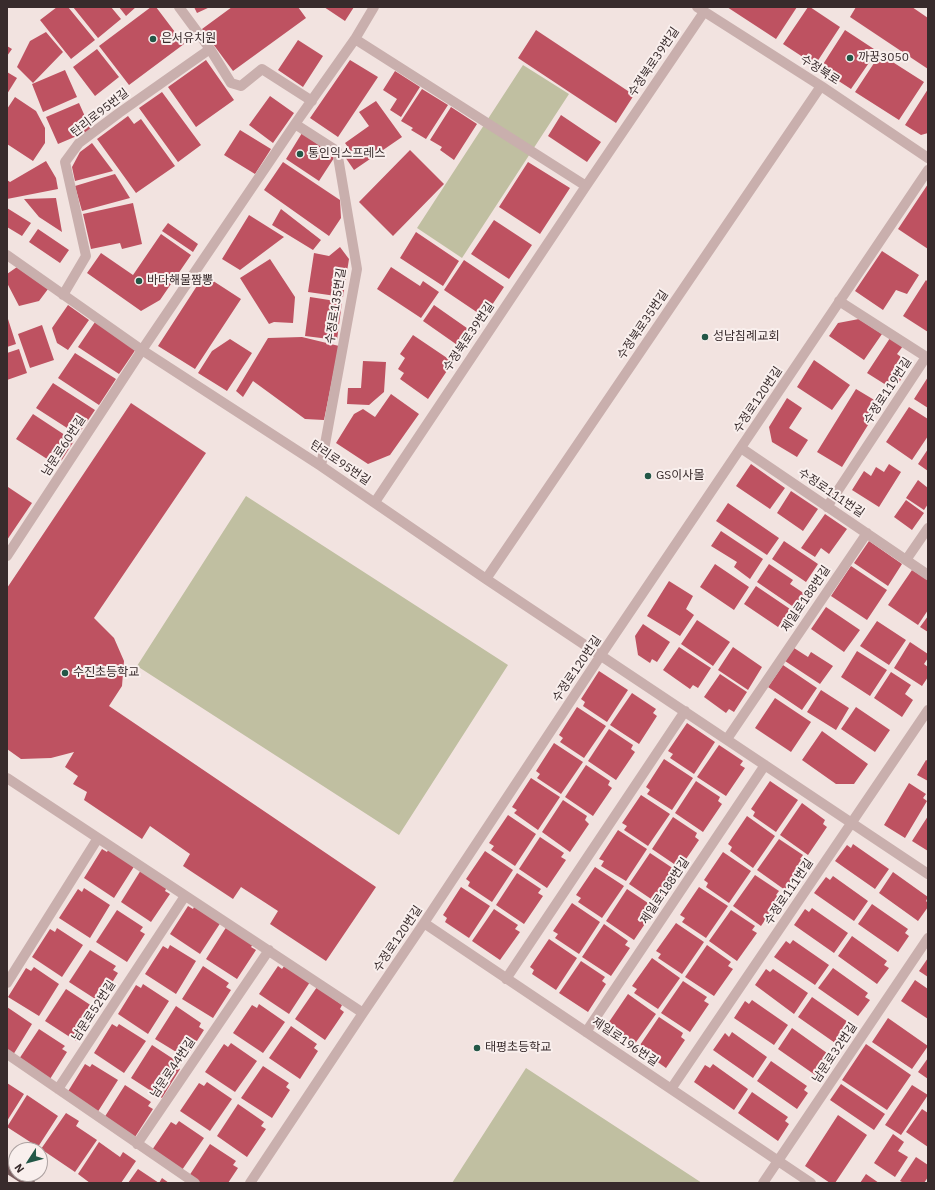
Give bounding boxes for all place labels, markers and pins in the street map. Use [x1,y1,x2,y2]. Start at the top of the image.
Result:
place label: 은서유치원 [161,32,216,46]
marker: 은서유치원 [148,34,158,44]
place label: 까꿍3050 [858,51,909,65]
marker: 까꿍3050 [845,53,855,63]
place label: 통인익스프레스 [308,147,385,161]
marker: 통인익스프레스 [295,149,305,159]
place label: 바다해물짬뽕 [147,274,213,288]
marker: 바다해물짬뽕 [134,276,144,286]
place label: 성남침례교회 [713,330,779,344]
marker: 성남침례교회 [700,332,710,342]
place label: GS이사몰 [656,469,704,483]
marker: GS이사몰 [643,471,653,481]
place label: 수진초등학교 [73,666,139,680]
marker: 수진초등학교 [60,668,70,678]
place label: 태평초등학교 [485,1041,551,1055]
marker: 태평초등학교 [472,1043,482,1053]

